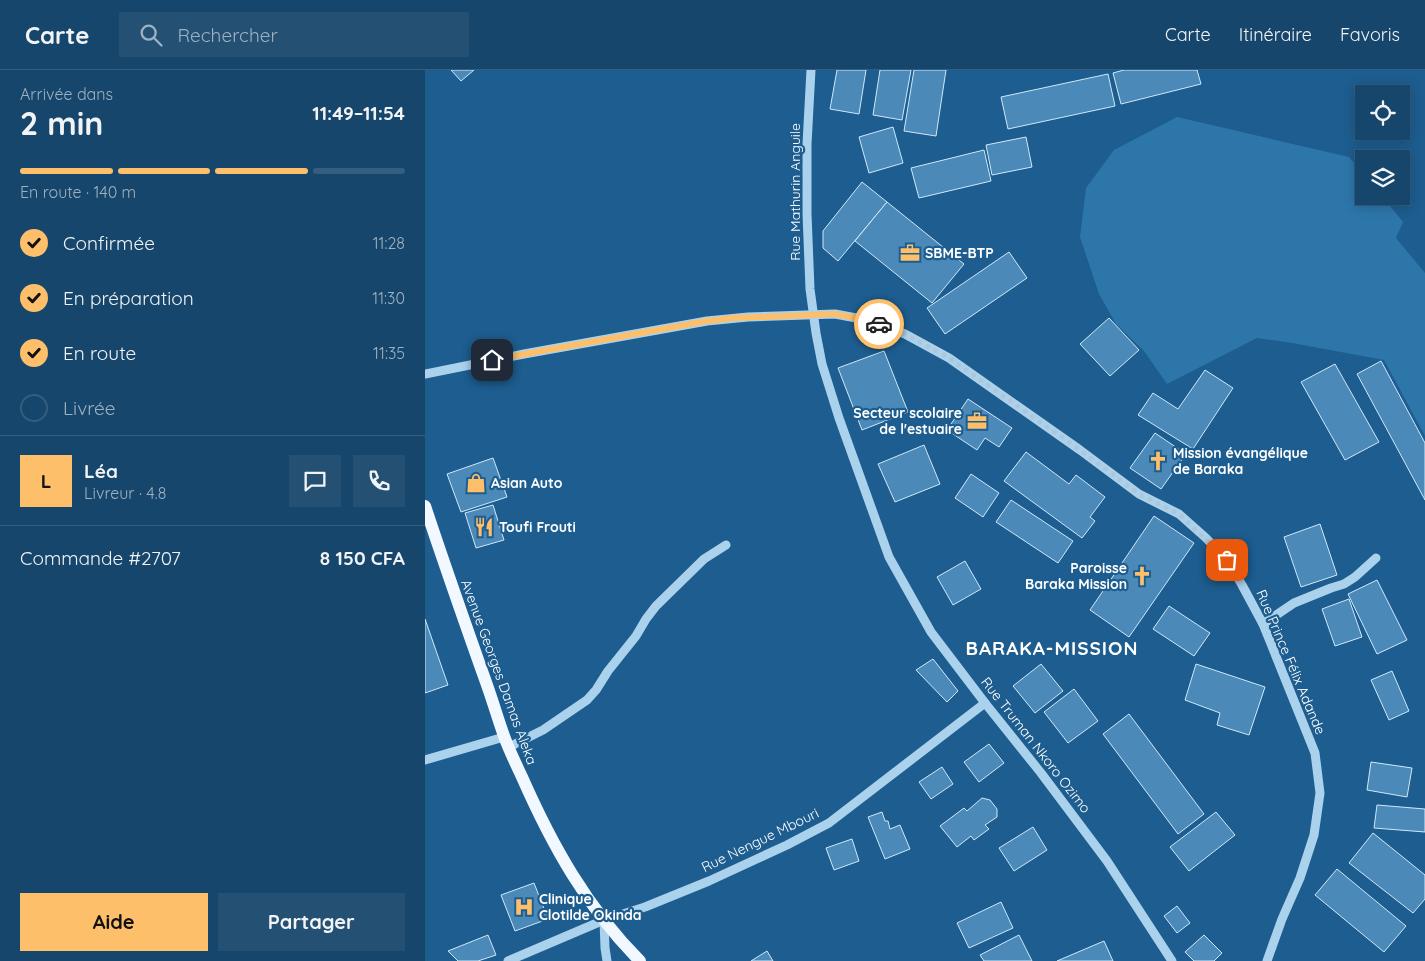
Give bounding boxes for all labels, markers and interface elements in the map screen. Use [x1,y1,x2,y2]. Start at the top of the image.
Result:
search box [119,12,469,57]
text: Carte [25,20,89,50]
icon: search [137,21,165,49]
text: Rechercher [177,23,278,47]
text: Carte [1165,23,1211,46]
text: Itinéraire [1239,23,1312,46]
text: Favoris [1340,23,1400,46]
text: Arrivée dans [20,84,113,104]
map controls [1355,85,1410,205]
button: locate [1355,85,1410,140]
text: 11:49–11:54 [312,101,405,125]
text: 2 min [20,103,103,143]
street label: Rue Mathurin Anguile [786,123,804,261]
button: layers [1355,150,1410,205]
text: En route · 140 m [20,182,136,202]
icon: check [20,229,48,257]
text: Confirmée [63,231,155,255]
text: 11:28 [373,233,405,253]
office icon: SBME-BTP [899,242,921,264]
place label: SBME-BTP [925,244,994,262]
icon: check [20,284,48,312]
text: En préparation [63,286,194,310]
text: 11:30 [372,288,405,308]
courier [854,299,904,349]
icon: car [865,310,893,338]
icon: check [20,339,48,367]
pin [471,339,513,381]
text: En route [63,341,136,365]
text: 11:35 [373,343,405,363]
icon: home [478,346,506,374]
text: Livrée [63,396,116,420]
place label: Secteur scolaire de l'estuaire [853,404,962,438]
office icon: Secteur scolaire de l'estuaire [966,410,988,432]
place label: Mission évangélique de Baraka [1173,444,1308,478]
church icon: Mission évangélique de Baraka [1147,450,1169,472]
button: chat [289,455,341,507]
button: phone [353,455,405,507]
text: Léa [84,459,118,483]
text: L [41,469,51,493]
shop icon: Asian Auto [465,472,487,494]
place label: Asian Auto [491,474,563,492]
text: Livreur · 4.8 [84,483,166,503]
restaurant icon: Toufi Frouti [473,516,495,538]
place label: Toufi Frouti [499,518,576,536]
pin [1206,539,1248,581]
text: Commande #2707 [20,546,181,570]
text: 8 150 CFA [320,546,405,570]
icon: bag [1213,546,1241,574]
place label: Paroisse Baraka Mission [1025,559,1127,593]
church icon: Paroisse Baraka Mission [1131,565,1153,587]
street label: Avenue Georges Damas Aleka [457,577,541,767]
street label: Rue Prince Félix Adande [1252,587,1330,737]
district label: BARAKA-MISSION [966,636,1138,660]
street label: Rue Truman Nkoro Ozimo [977,673,1095,817]
street label: Rue Nengue Mbouri [698,804,822,876]
place label: Clinique Clotilde Okinda [539,890,642,924]
button: Aide [20,893,208,951]
button: Partager [218,893,405,951]
hospital icon: Clinique Clotilde Okinda [513,896,535,918]

